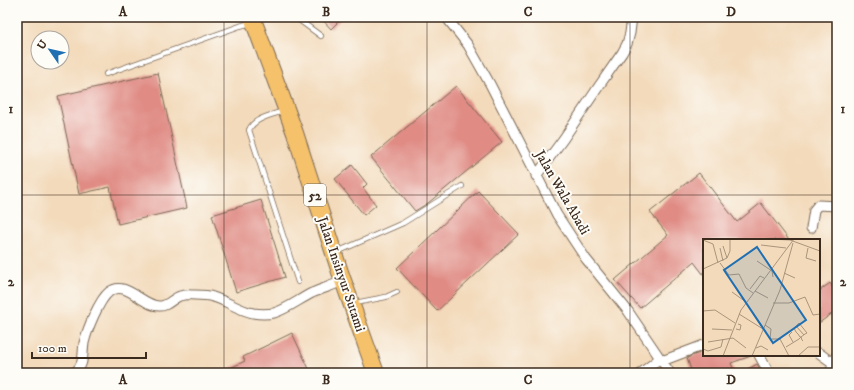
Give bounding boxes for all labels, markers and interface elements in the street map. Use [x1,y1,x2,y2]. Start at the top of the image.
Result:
text: A [118,4,128,20]
text: B [322,4,330,20]
text: C [524,4,533,20]
text: D [726,4,736,20]
north arrow [30,30,70,70]
text: U [34,37,51,52]
text: 1 [9,101,14,117]
text: 1 [841,101,846,117]
street label: Jalan Wala Abadi [530,145,594,238]
road number: 52 [304,184,326,206]
street label: Jalan Insinyur Sutami [312,212,369,335]
inset map [703,239,820,356]
text: 2 [8,274,15,290]
text: 2 [840,274,847,290]
scale bar [32,334,146,360]
text: 100 m [38,341,67,356]
text: A [118,372,128,388]
text: B [322,372,330,388]
text: C [524,372,533,388]
text: D [726,372,736,388]

